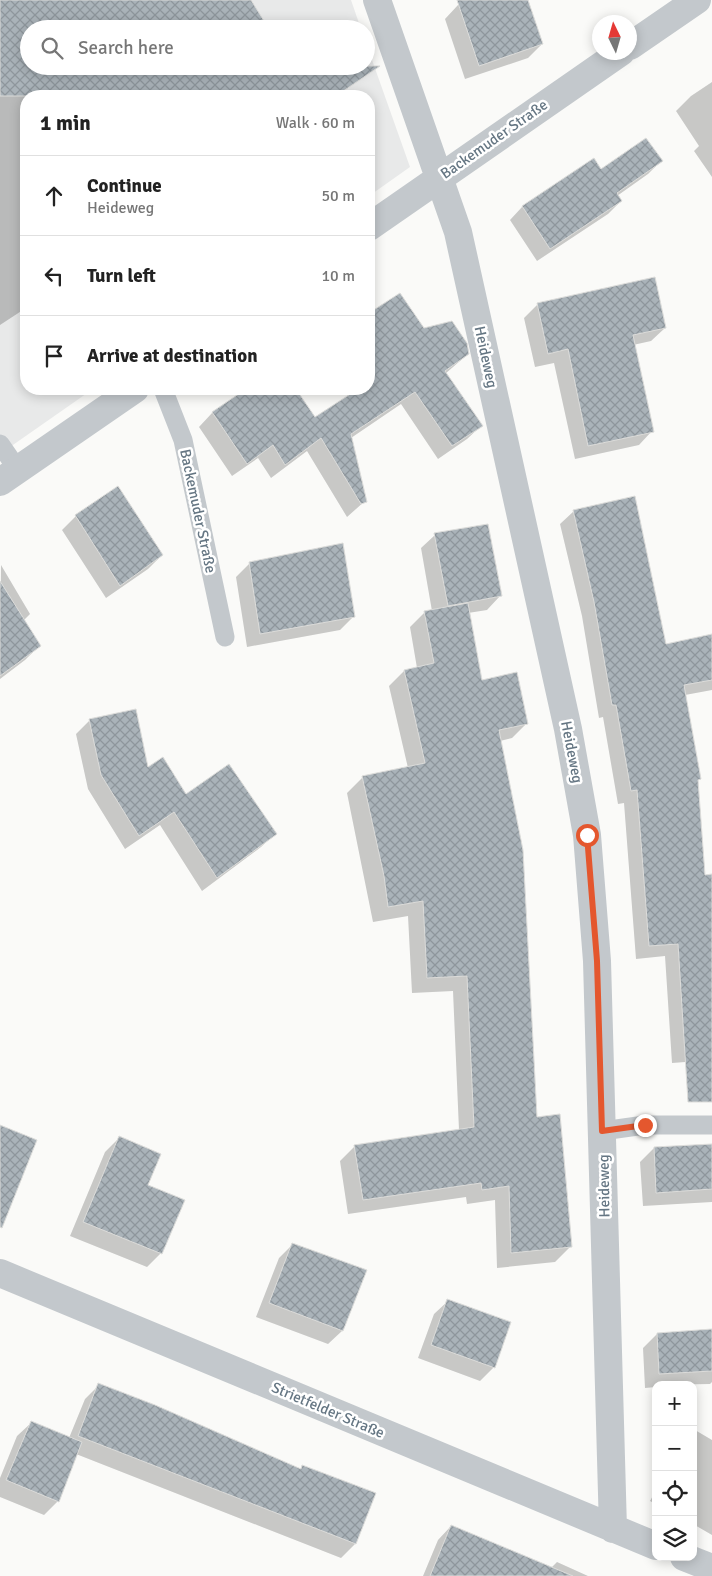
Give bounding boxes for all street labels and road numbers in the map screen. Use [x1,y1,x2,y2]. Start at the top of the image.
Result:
street label: Backemuder Straße [437,95,551,183]
street label: Heideweg [471,324,501,390]
street label: Backemuder Straße [176,447,220,575]
street label: Heideweg [557,719,587,785]
street label: Heideweg [594,1154,614,1218]
street label: Strietfelder Straße [269,1378,387,1442]

